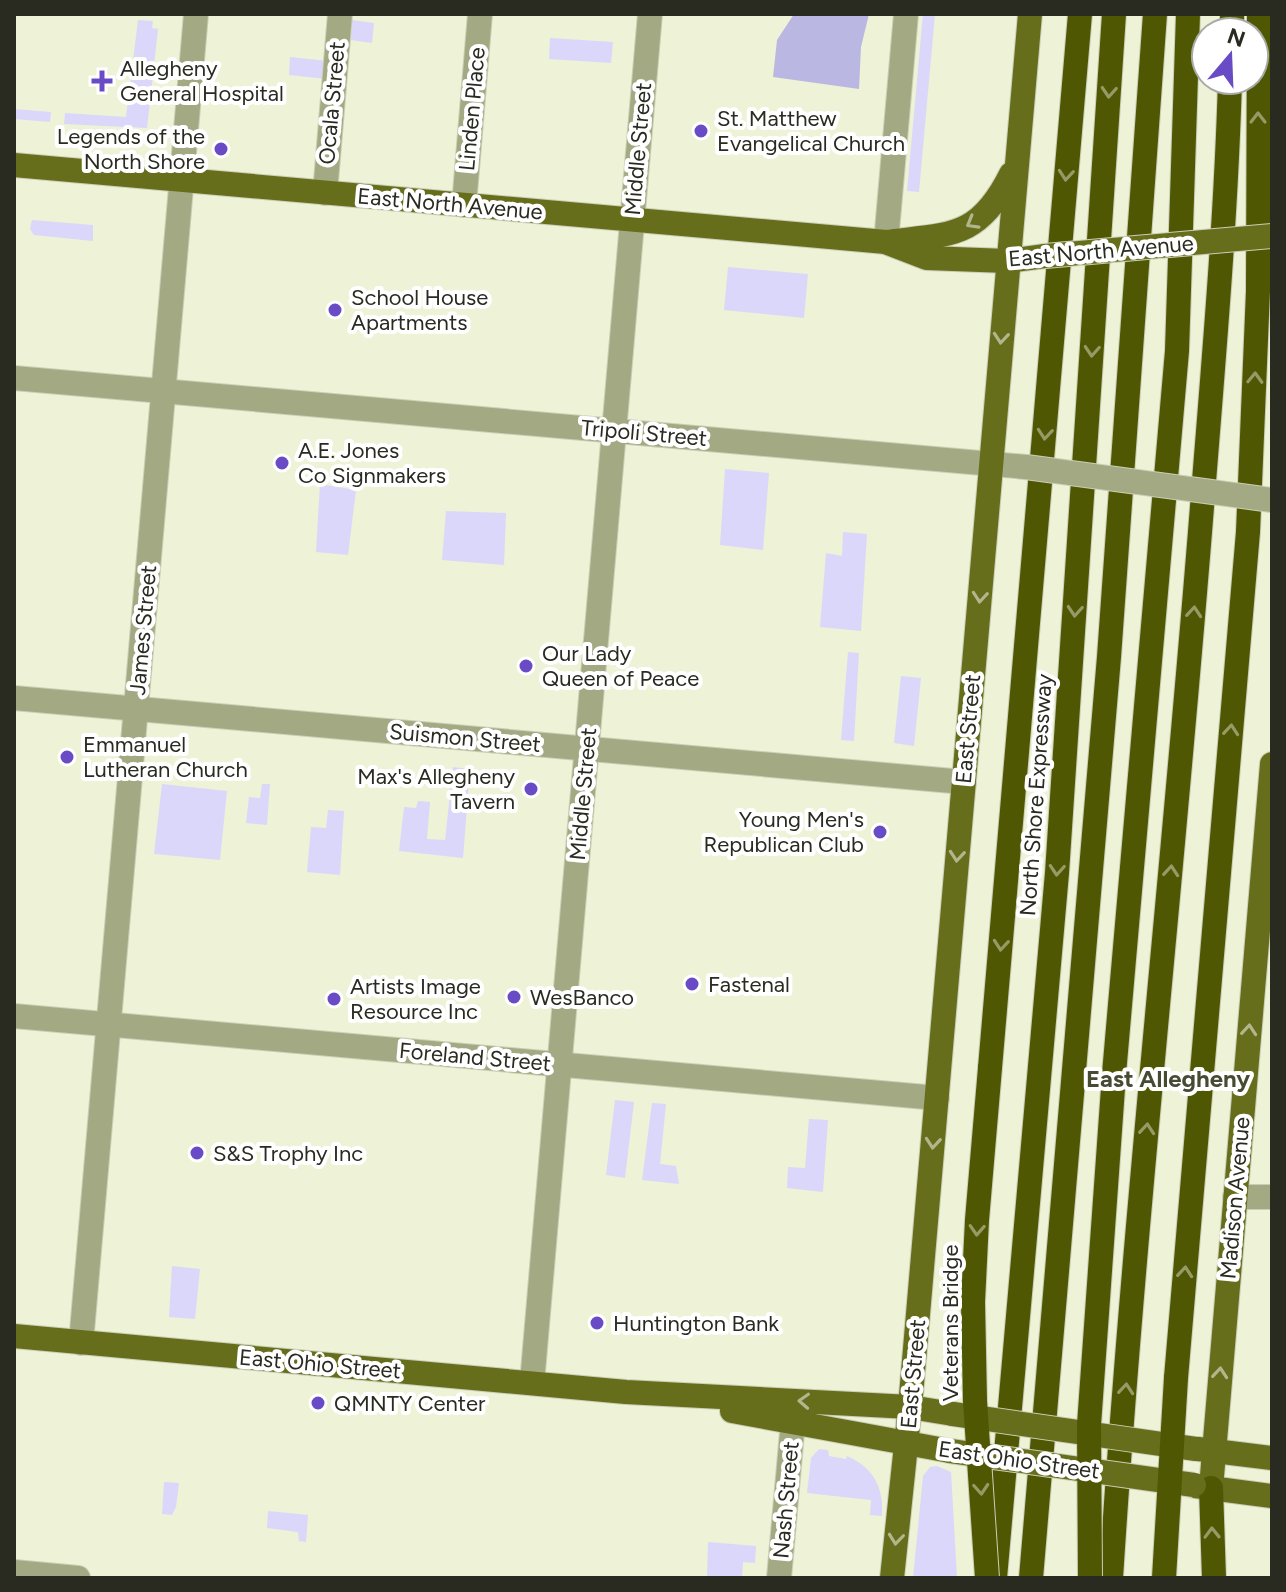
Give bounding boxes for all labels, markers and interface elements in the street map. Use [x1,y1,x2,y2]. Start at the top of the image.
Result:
north arrow [1190,16,1270,96]
text: N [1224,22,1249,53]
street label: Ocala Street [313,40,351,166]
street label: Linden Place [453,46,491,172]
place label: Allegheny General Hospital [120,55,284,107]
marker: Allegheny General Hospital [91,70,113,92]
street label: Middle Street [619,81,657,217]
one-way arrow [1101,86,1118,99]
place label: St. Matthew Evangelical Church [717,105,905,157]
one-way arrow [1249,111,1267,124]
marker: St. Matthew Evangelical Church [692,122,710,140]
place label: Legends of the North Shore [57,123,205,175]
marker: Legends of the North Shore [212,140,230,158]
one-way arrow [1058,169,1075,182]
street label: East North Avenue [356,182,544,226]
one-way arrow [966,213,981,229]
street label: East North Avenue [1007,229,1195,273]
place label: School House Apartments [351,284,488,336]
marker: School House Apartments [326,301,344,319]
one-way arrow [993,332,1010,345]
one-way arrow [1084,345,1101,358]
one-way arrow [1247,371,1264,384]
street label: Tripoli Street [580,414,708,452]
one-way arrow [1036,428,1053,441]
place label: A.E. Jones Co Signmakers [298,437,446,489]
marker: A.E. Jones Co Signmakers [273,454,291,472]
street label: James Street [124,564,162,696]
one-way arrow [971,591,988,604]
one-way arrow [1067,605,1084,618]
one-way arrow [1185,605,1202,618]
place label: Our Lady Queen of Peace [542,640,699,692]
marker: Our Lady Queen of Peace [517,657,535,675]
street label: East Street [950,673,986,785]
street label: North Shore Expressway [1014,673,1058,917]
street label: Suismon Street [388,718,542,758]
one-way arrow [1222,723,1239,736]
street label: Middle Street [564,726,602,862]
place label: Emmanuel Lutheran Church [83,731,248,783]
marker: Emmanuel Lutheran Church [58,748,76,766]
place label: Max's Allegheny Tavern [357,763,515,815]
marker: Max's Allegheny Tavern [522,780,540,798]
place label: Young Men's Republican Club [703,806,864,858]
marker: Young Men's Republican Club [871,823,889,841]
one-way arrow [949,850,966,863]
one-way arrow [1049,864,1066,877]
one-way arrow [1162,864,1179,877]
one-way arrow [993,939,1010,952]
place label: Fastenal [708,971,790,998]
place label: Artists Image Resource Inc [350,973,481,1025]
marker: Fastenal [683,975,701,993]
place label: WesBanco [530,984,634,1011]
marker: WesBanco [505,988,523,1006]
marker: Artists Image Resource Inc [325,990,343,1008]
one-way arrow [1240,1023,1257,1036]
street label: Foreland Street [398,1037,552,1077]
district label: East Allegheny [1086,1064,1250,1093]
street label: Madison Avenue [1214,1116,1256,1280]
one-way arrow [1138,1122,1155,1135]
one-way arrow [925,1137,942,1150]
place label: S&S Trophy Inc [213,1140,363,1167]
marker: S&S Trophy Inc [188,1144,206,1162]
one-way arrow [969,1224,986,1237]
street label: Veterans Bridge [937,1244,964,1402]
one-way arrow [1176,1265,1193,1278]
place label: Huntington Bank [613,1310,779,1337]
marker: Huntington Bank [588,1314,606,1332]
street label: East Street [895,1318,931,1430]
street label: East Ohio Street [238,1343,402,1385]
one-way arrow [1211,1366,1228,1379]
one-way arrow [1117,1382,1134,1395]
place label: QMNTY Center [334,1390,486,1417]
one-way arrow [797,1393,810,1410]
marker: QMNTY Center [309,1394,327,1412]
street label: East Ohio Street [937,1435,1101,1485]
street label: Nash Street [767,1440,805,1560]
one-way arrow [972,1483,989,1496]
one-way arrow [1203,1526,1221,1539]
one-way arrow [888,1533,905,1546]

